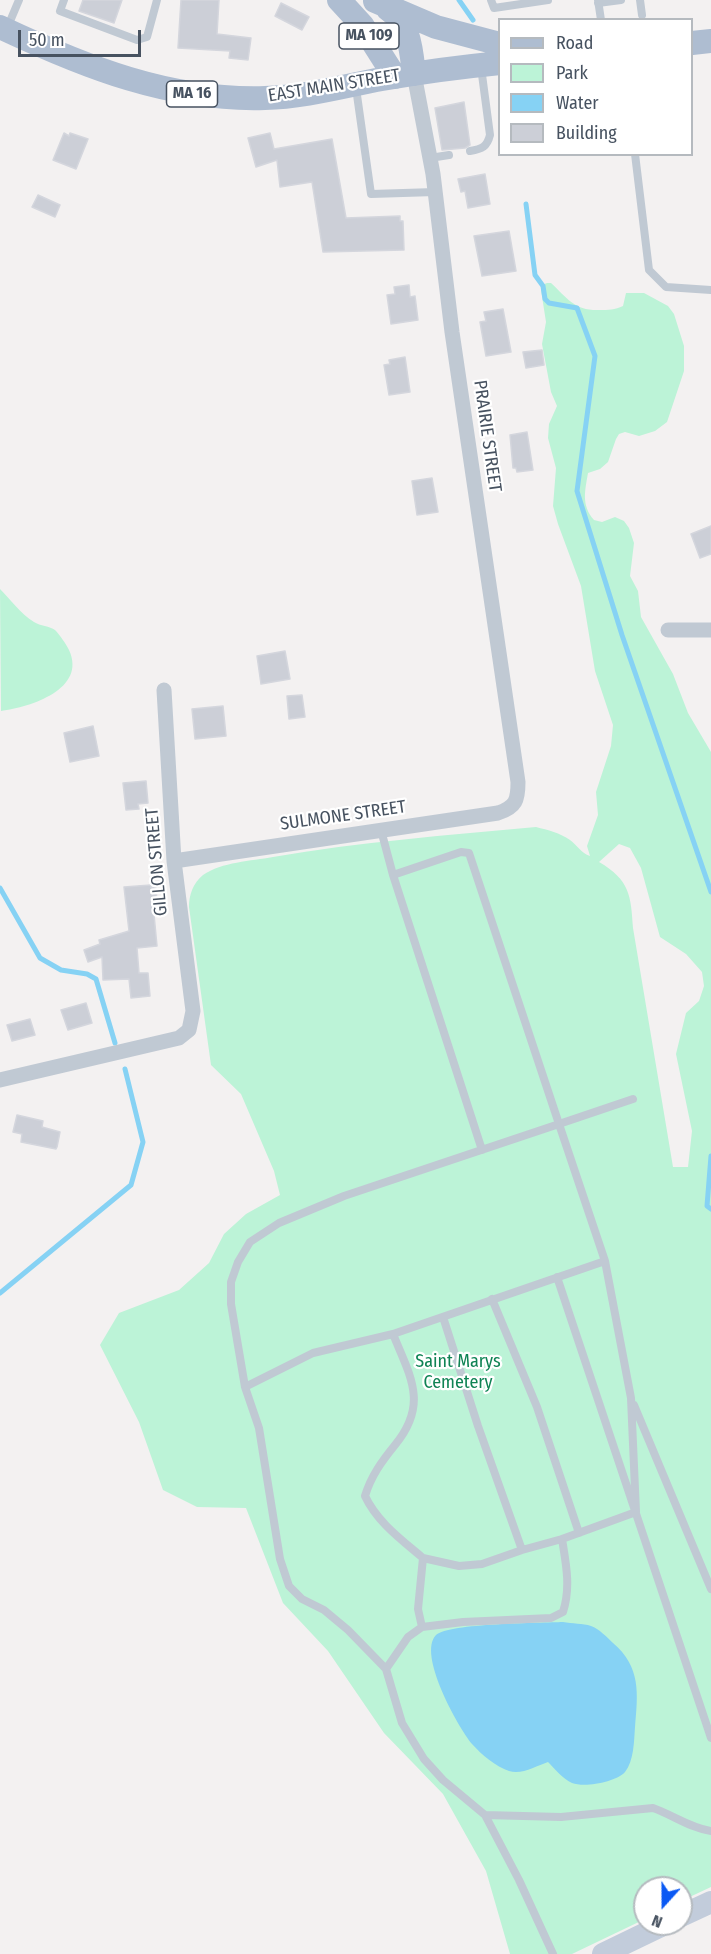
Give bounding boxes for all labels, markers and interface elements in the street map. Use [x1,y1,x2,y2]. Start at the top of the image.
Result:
scale bar [21,18,144,56]
legend [498,18,693,156]
road number: MA 109 [339,23,399,49]
text: 50 m [29,29,65,51]
text: Road [556,32,593,54]
text: Park [556,62,588,84]
street label: EAST MAIN STREET [267,65,401,107]
road number: MA 16 [166,81,218,107]
text: Water [556,92,599,114]
text: Building [556,122,617,144]
street label: PRAIRIE STREET [468,379,506,493]
street label: SULMONE STREET [279,796,407,836]
street label: GILLON STREET [142,807,172,917]
park label: Saint Marys Cemetery [415,1351,501,1394]
north arrow [633,1876,693,1936]
text: N [649,1911,665,1932]

